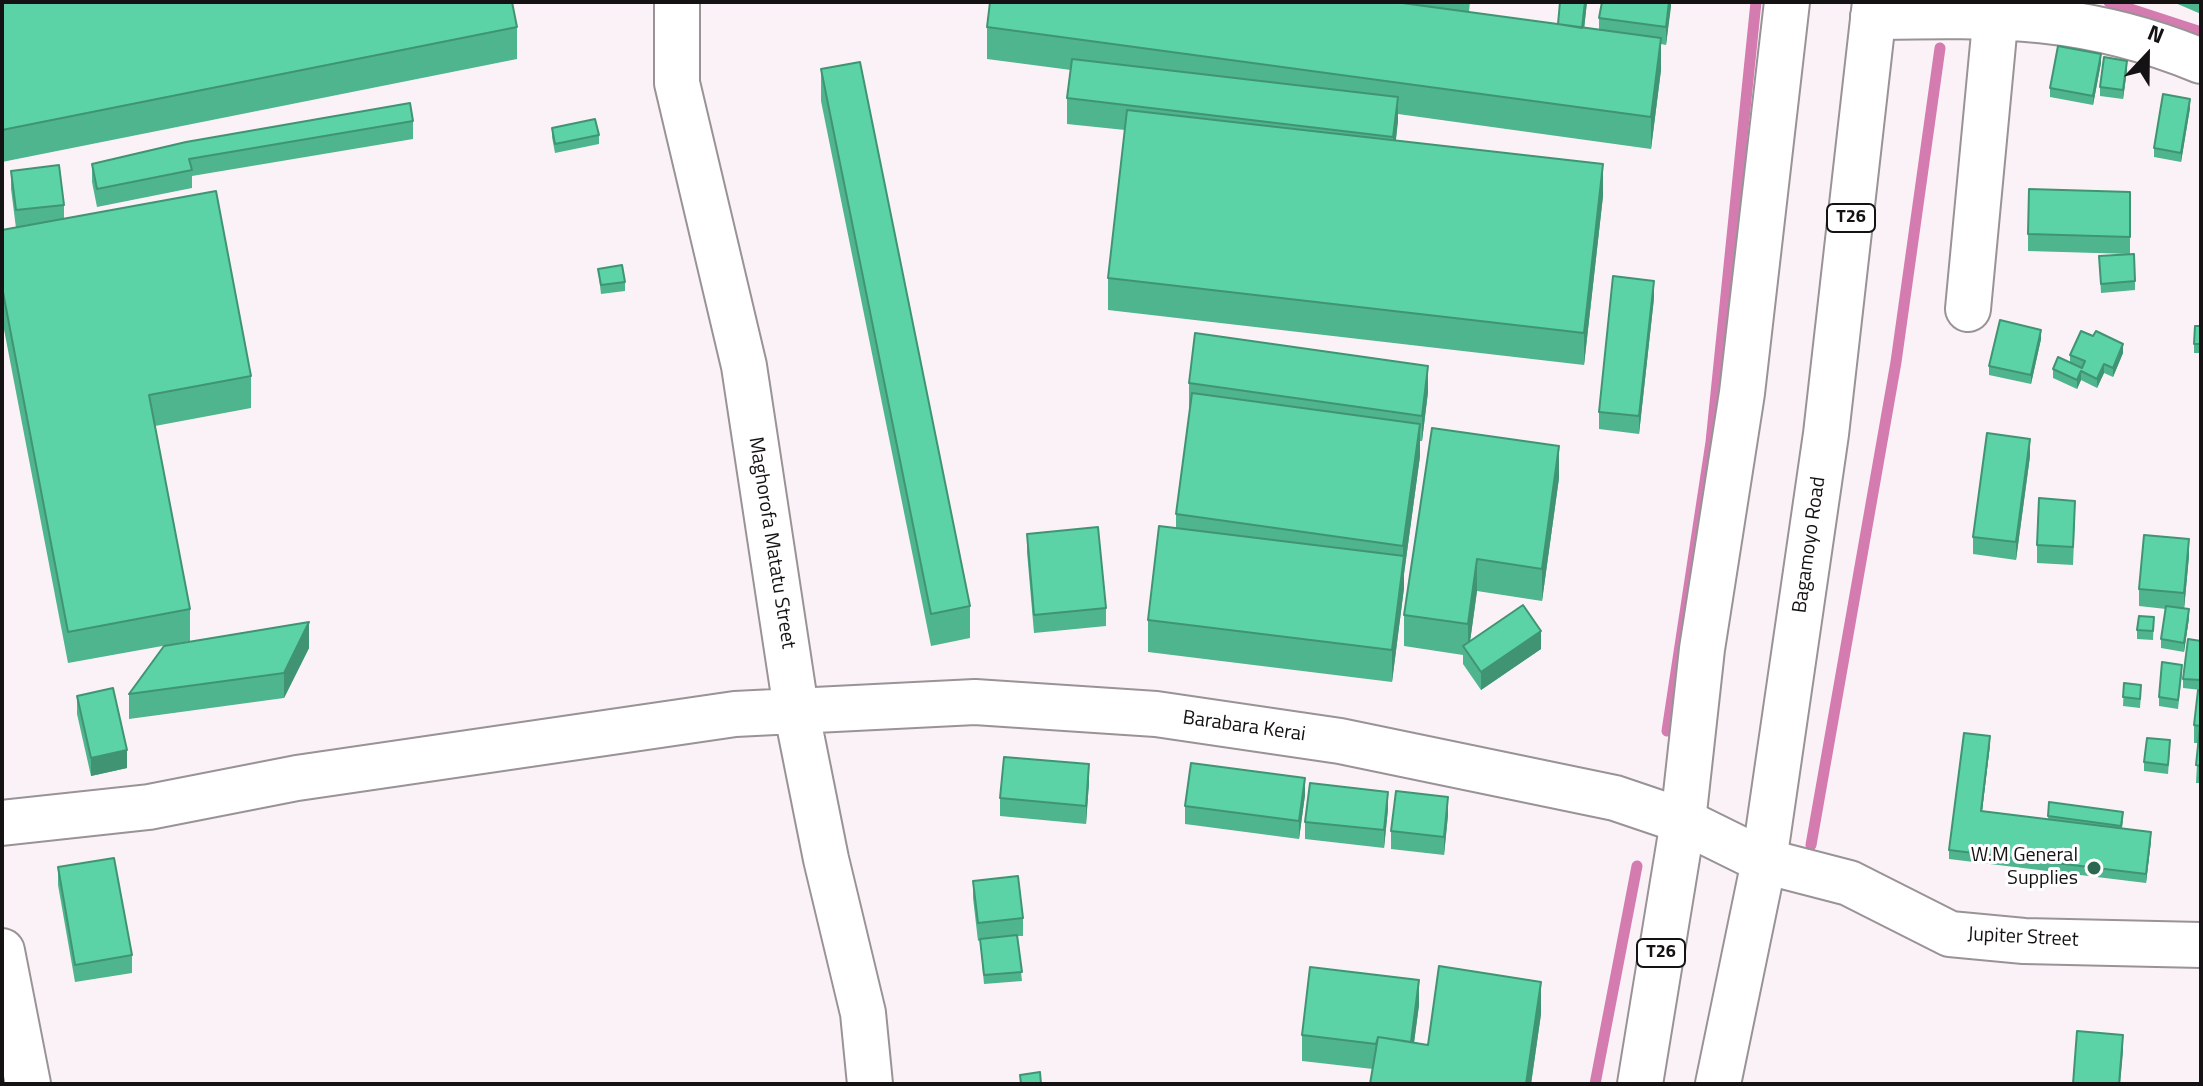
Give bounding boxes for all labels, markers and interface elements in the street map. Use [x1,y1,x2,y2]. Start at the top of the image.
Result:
text: N [2143,15,2169,52]
north arrow [2107,16,2187,96]
road number: T26 [1827,204,1875,232]
street label: Maghorofa Matatu Street [742,435,800,651]
street label: Bagamoyo Road [1789,475,1831,615]
street label: Barabara Kerai [1181,707,1307,747]
place label: W.M General Supplies [1971,844,2078,891]
marker: W.M General Supplies [2085,859,2103,877]
street label: Jupiter Street [1967,923,2079,953]
road number: T26 [1637,939,1685,967]

